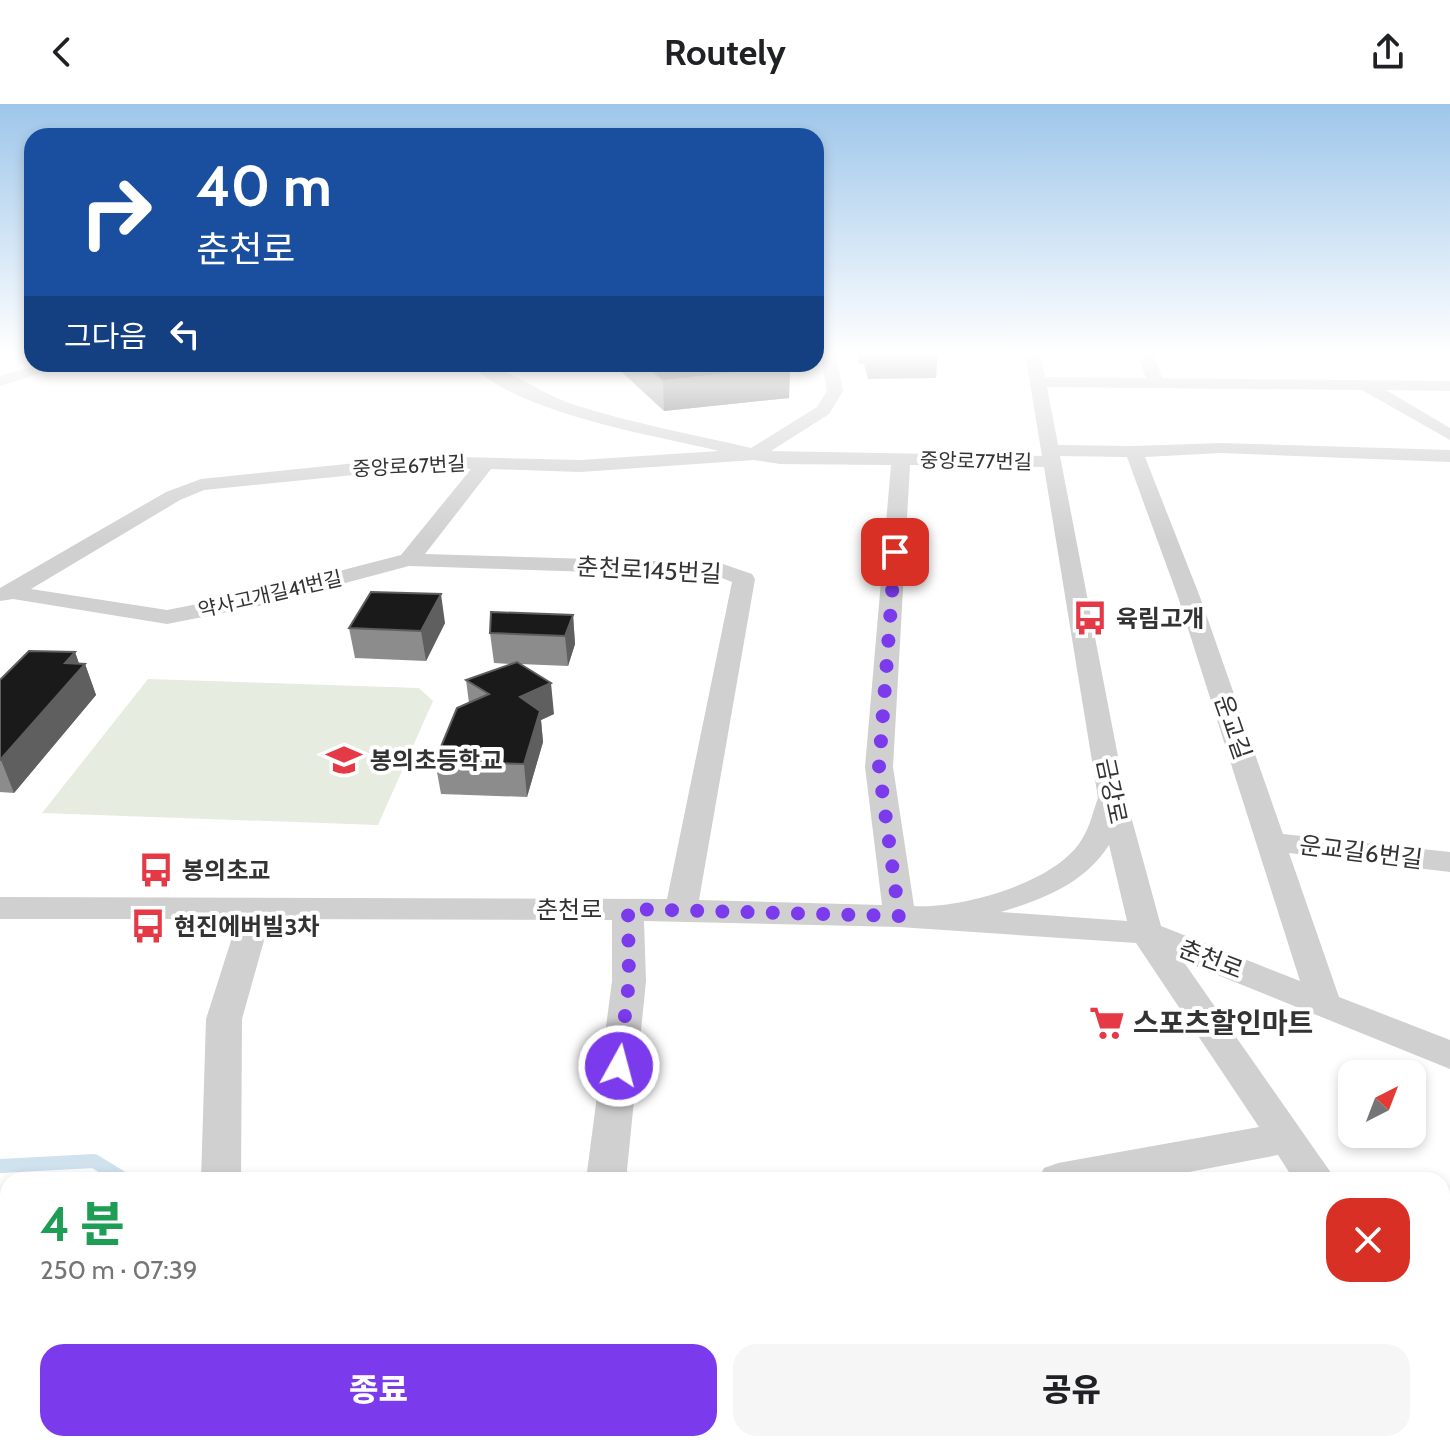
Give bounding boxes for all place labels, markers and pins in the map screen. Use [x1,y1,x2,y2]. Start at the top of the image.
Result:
pin [861,518,929,586]
bus stop icon: 육림고개 [1071,599,1109,637]
place label: 육림고개 [1116,604,1204,633]
school or university icon: 봉의초등학교 [325,741,363,779]
place label: 봉의초등학교 [370,746,502,775]
bus stop icon: 봉의초교 [137,851,175,889]
place label: 봉의초교 [182,856,270,885]
bus stop icon: 현진에버빌3차 [129,907,167,945]
place label: 현진에버빌3차 [174,912,319,941]
supermarket icon: 스포츠할인마트 [1088,1004,1126,1042]
place label: 스포츠할인마트 [1133,1006,1313,1040]

